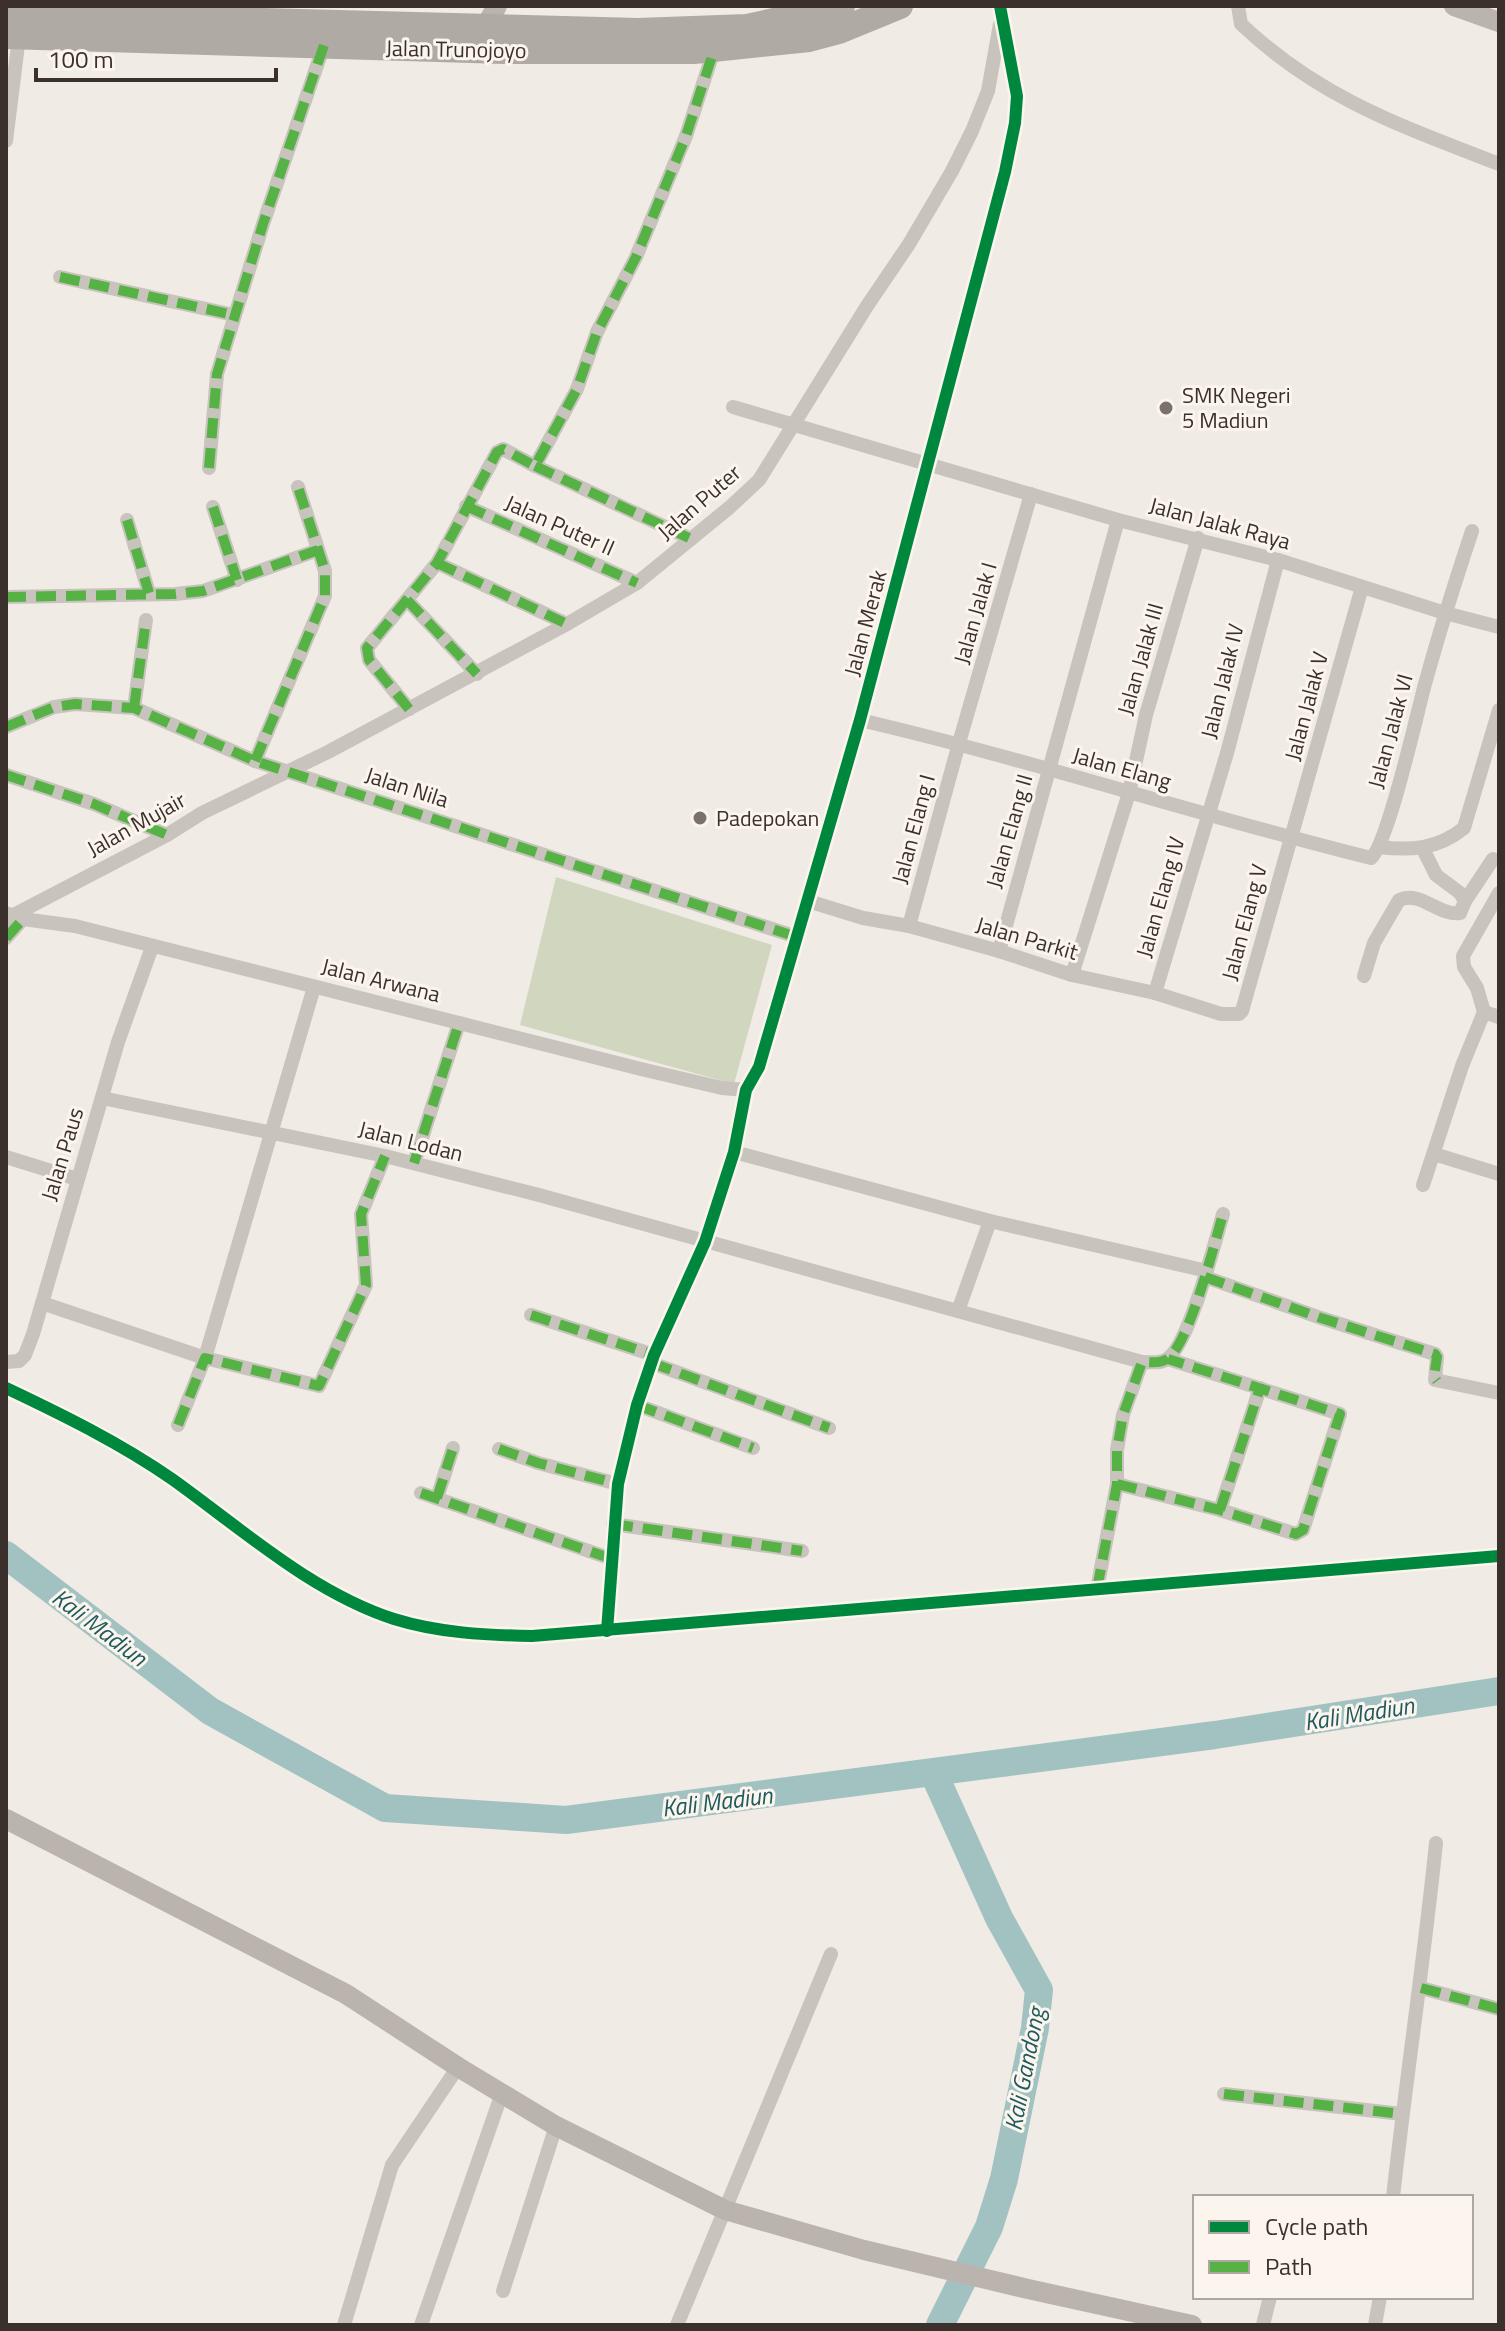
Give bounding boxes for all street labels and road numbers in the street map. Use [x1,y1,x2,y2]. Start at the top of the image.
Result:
street label: Jalan Trunojoyo [385,31,527,67]
street label: Jalan Puter [650,456,749,548]
street label: Jalan Puter II [500,486,620,564]
street label: Jalan Jalak Raya [1146,488,1294,558]
street label: Jalan Jalak I [944,558,1006,668]
street label: Jalan Merak [834,566,896,680]
street label: Jalan Jalak III [1108,599,1172,719]
street label: Jalan Jalak IV [1191,620,1253,742]
street label: Jalan Jalak V [1275,647,1337,764]
street label: Jalan Jalak VI [1358,670,1422,792]
street label: Jalan Elang [1069,738,1175,798]
street label: Jalan Nila [361,758,453,816]
street label: Jalan Elang II [977,770,1041,892]
street label: Jalan Elang I [882,771,944,887]
street label: Jalan Mujair [80,783,192,865]
street label: Jalan Elang IV [1126,832,1194,962]
street label: Jalan Elang V [1212,860,1276,984]
street label: Jalan Parkit [972,907,1082,969]
street label: Jalan Arwana [318,949,444,1011]
street label: Jalan Paus [32,1103,92,1205]
street label: Jalan Lodan [355,1112,467,1170]

